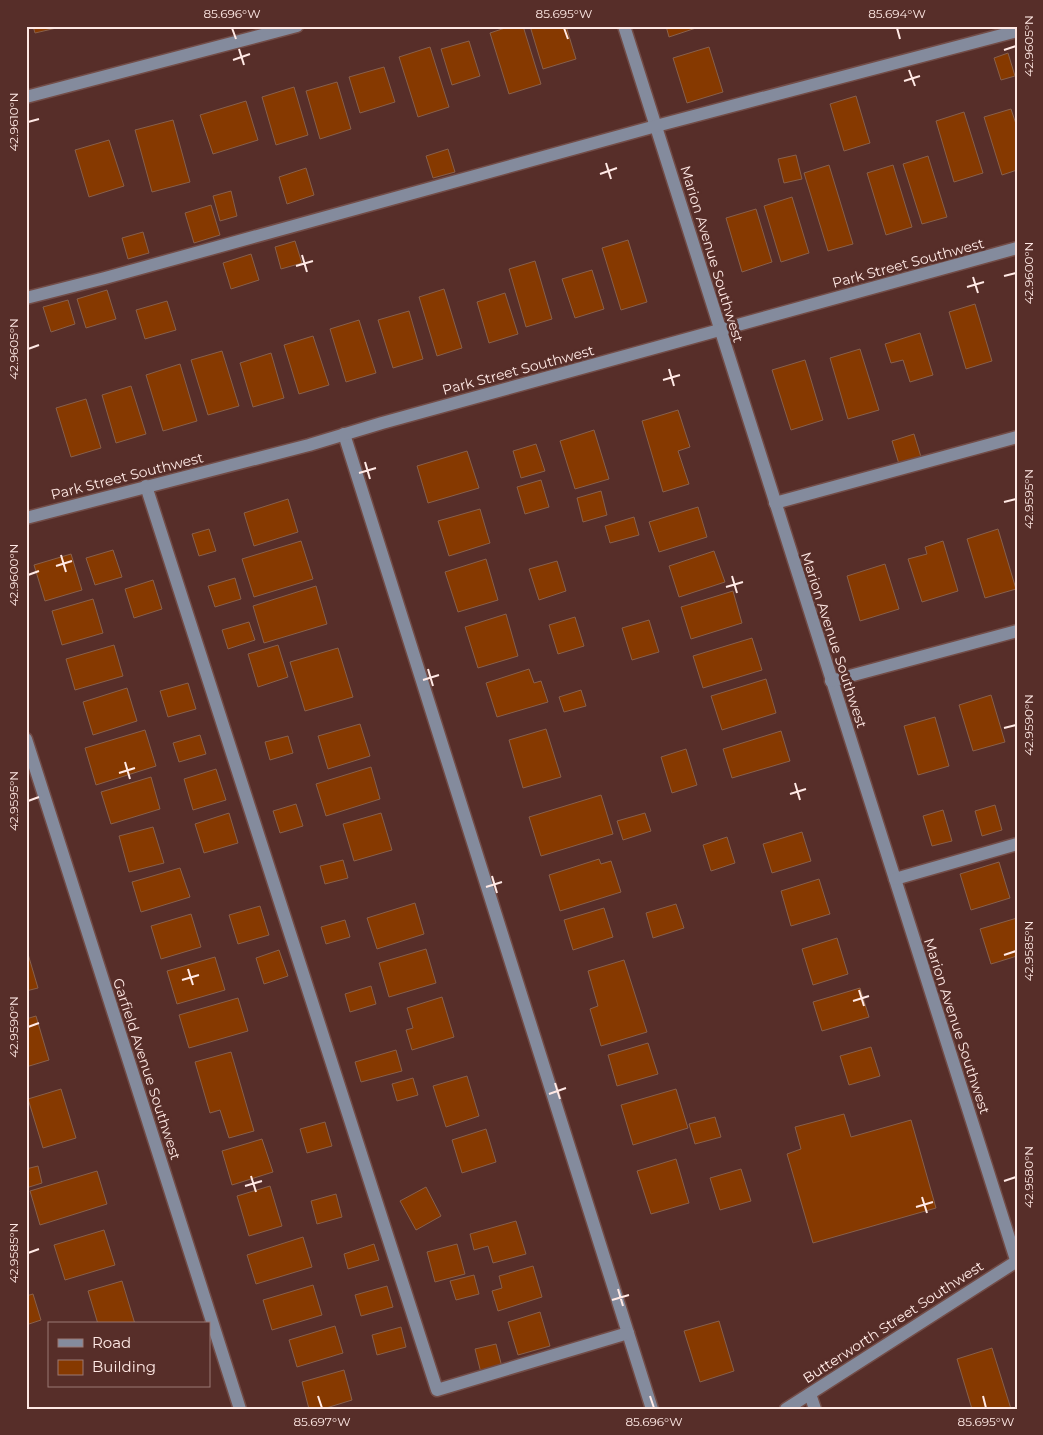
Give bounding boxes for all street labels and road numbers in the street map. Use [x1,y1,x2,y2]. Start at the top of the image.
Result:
street label: Marion Avenue Southwest [676,163,748,345]
street label: Park Street Southwest [830,234,986,292]
street label: Park Street Southwest [440,341,596,399]
street label: Park Street Southwest [49,448,205,504]
street label: Marion Avenue Southwest [797,550,871,731]
street label: Marion Avenue Southwest [920,936,994,1117]
street label: Garfield Avenue Southwest [109,976,185,1163]
street label: Butterworth Street Southwest [799,1257,987,1387]

